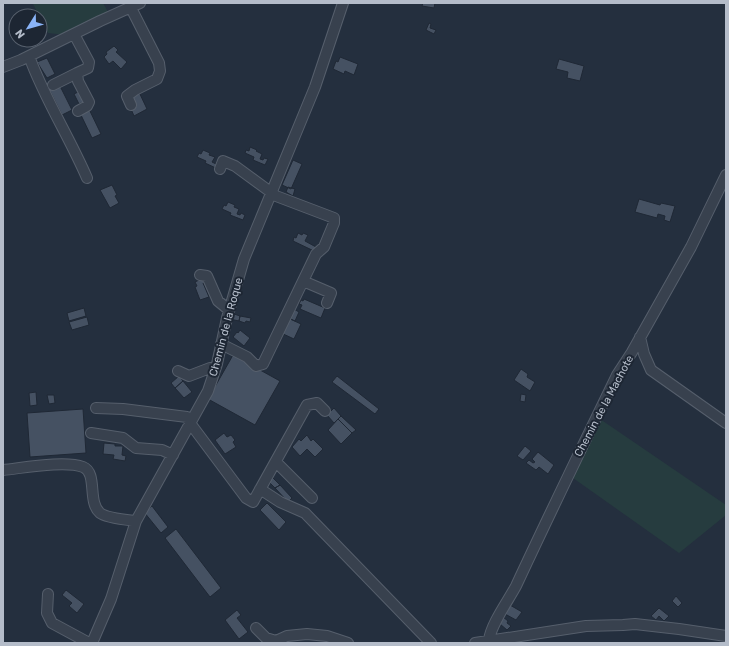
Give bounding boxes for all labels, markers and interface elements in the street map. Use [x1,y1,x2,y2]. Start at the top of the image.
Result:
north arrow [8,8,48,48]
text: N [13,27,28,41]
street label: Chemin de la Roque [207,276,245,378]
street label: Chemin de la Machote [572,353,636,459]

